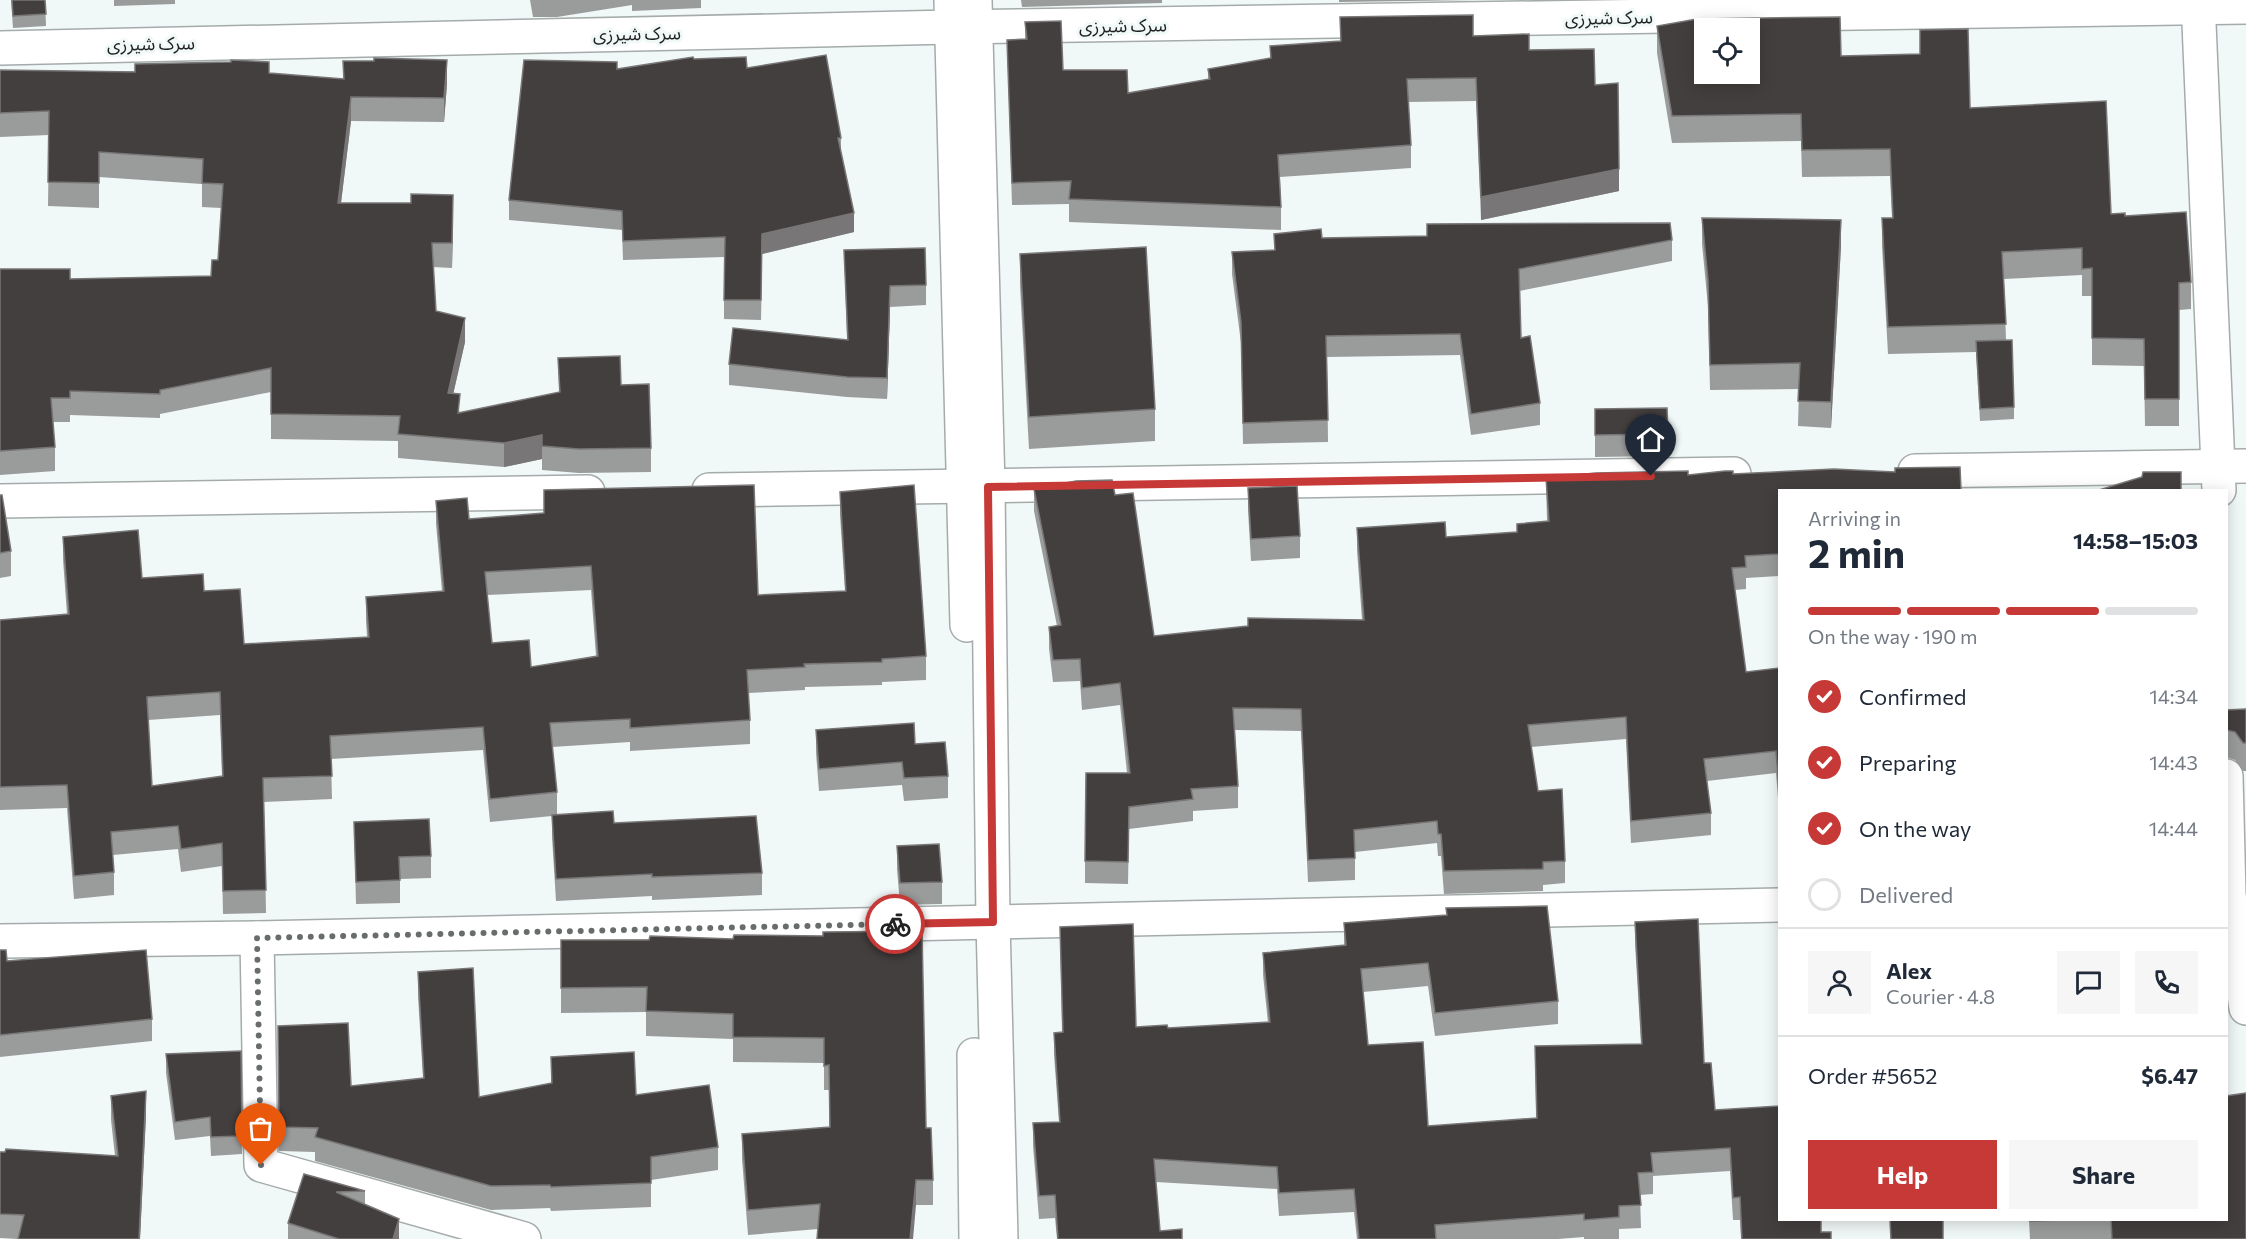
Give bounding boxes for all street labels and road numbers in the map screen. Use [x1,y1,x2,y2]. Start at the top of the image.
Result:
street label: سرک شیرزی [1565,5,1653,30]
street label: سرک شیرزی [1079,13,1167,38]
street label: سرک شیرزی [593,21,681,46]
street label: سرک شیرزی [107,31,195,56]

